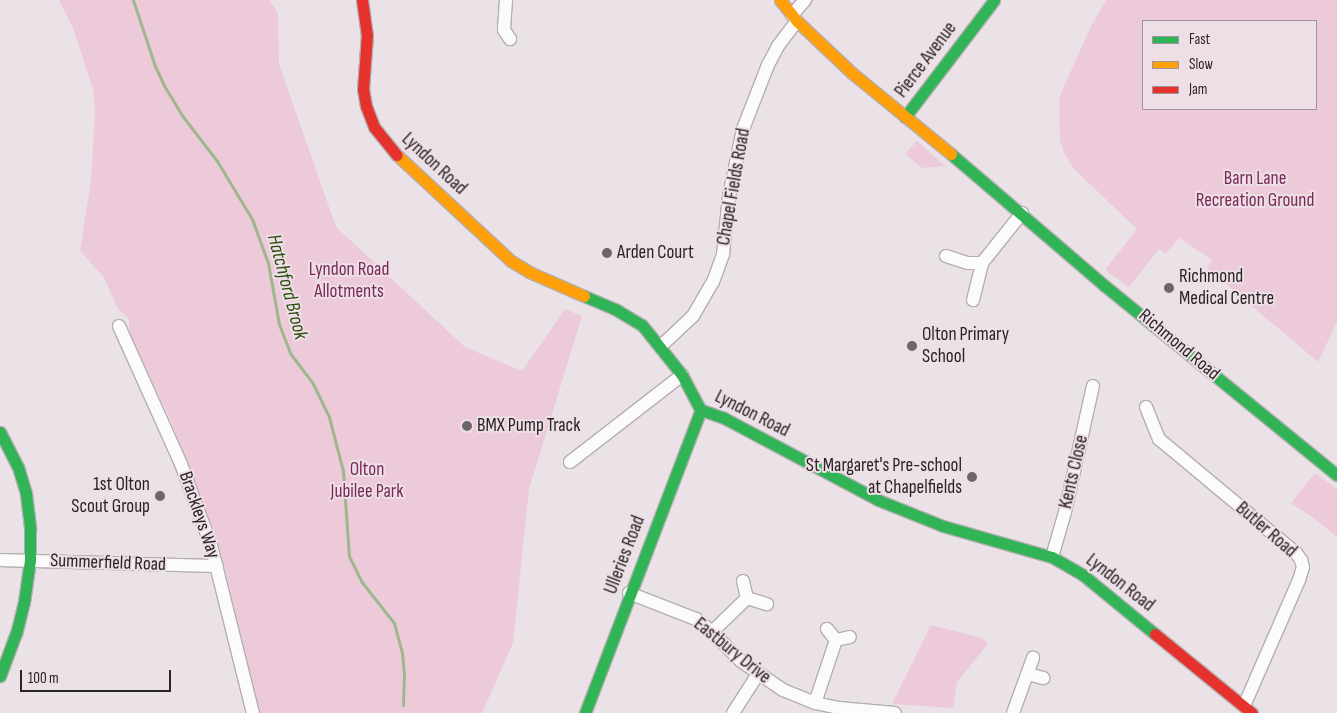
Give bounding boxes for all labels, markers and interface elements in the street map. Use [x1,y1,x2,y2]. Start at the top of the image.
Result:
street label: Pierce Avenue [890,18,962,102]
legend [1142,20,1317,110]
text: Fast [1189,30,1210,49]
text: Slow [1189,55,1213,74]
text: Jam [1189,80,1207,99]
street label: Chapel Fields Road [712,127,756,247]
street label: Lyndon Road [397,128,471,200]
park label: Barn Lane Recreation Ground [1196,168,1314,212]
water label: Hatchford Brook [261,232,313,342]
place label: Arden Court [617,242,694,264]
marker: Arden Court [601,247,613,259]
park label: Lyndon Road Allotments [309,259,389,303]
place label: Richmond Medical Centre [1179,266,1274,310]
marker: Richmond Medical Centre [1163,282,1175,294]
street label: Richmond Road [1134,304,1224,386]
place label: Olton Primary School [922,324,1009,368]
marker: Olton Primary School [906,340,918,352]
street label: Lyndon Road [711,386,793,442]
place label: BMX Pump Track [477,415,580,437]
marker: BMX Pump Track [461,420,473,432]
street label: Kents Close [1054,433,1094,511]
place label: St Margaret's Pre-school at Chapelfields [806,455,962,499]
park label: Olton Jubilee Park [331,459,403,503]
street label: Brackleys Way [174,469,224,561]
marker: St Margaret's Pre-school at Chapelfields [966,471,978,483]
place label: 1st Olton Scout Group [71,474,150,518]
marker: 1st Olton Scout Group [154,490,166,502]
street label: Butler Road [1231,497,1301,563]
street label: Ulleries Road [600,513,650,597]
street label: Lyndon Road [1081,549,1159,617]
street label: Summerfield Road [50,550,166,576]
street label: Eastbury Drive [689,613,775,689]
scale bar [22,660,174,692]
text: 100 m [28,669,59,688]

